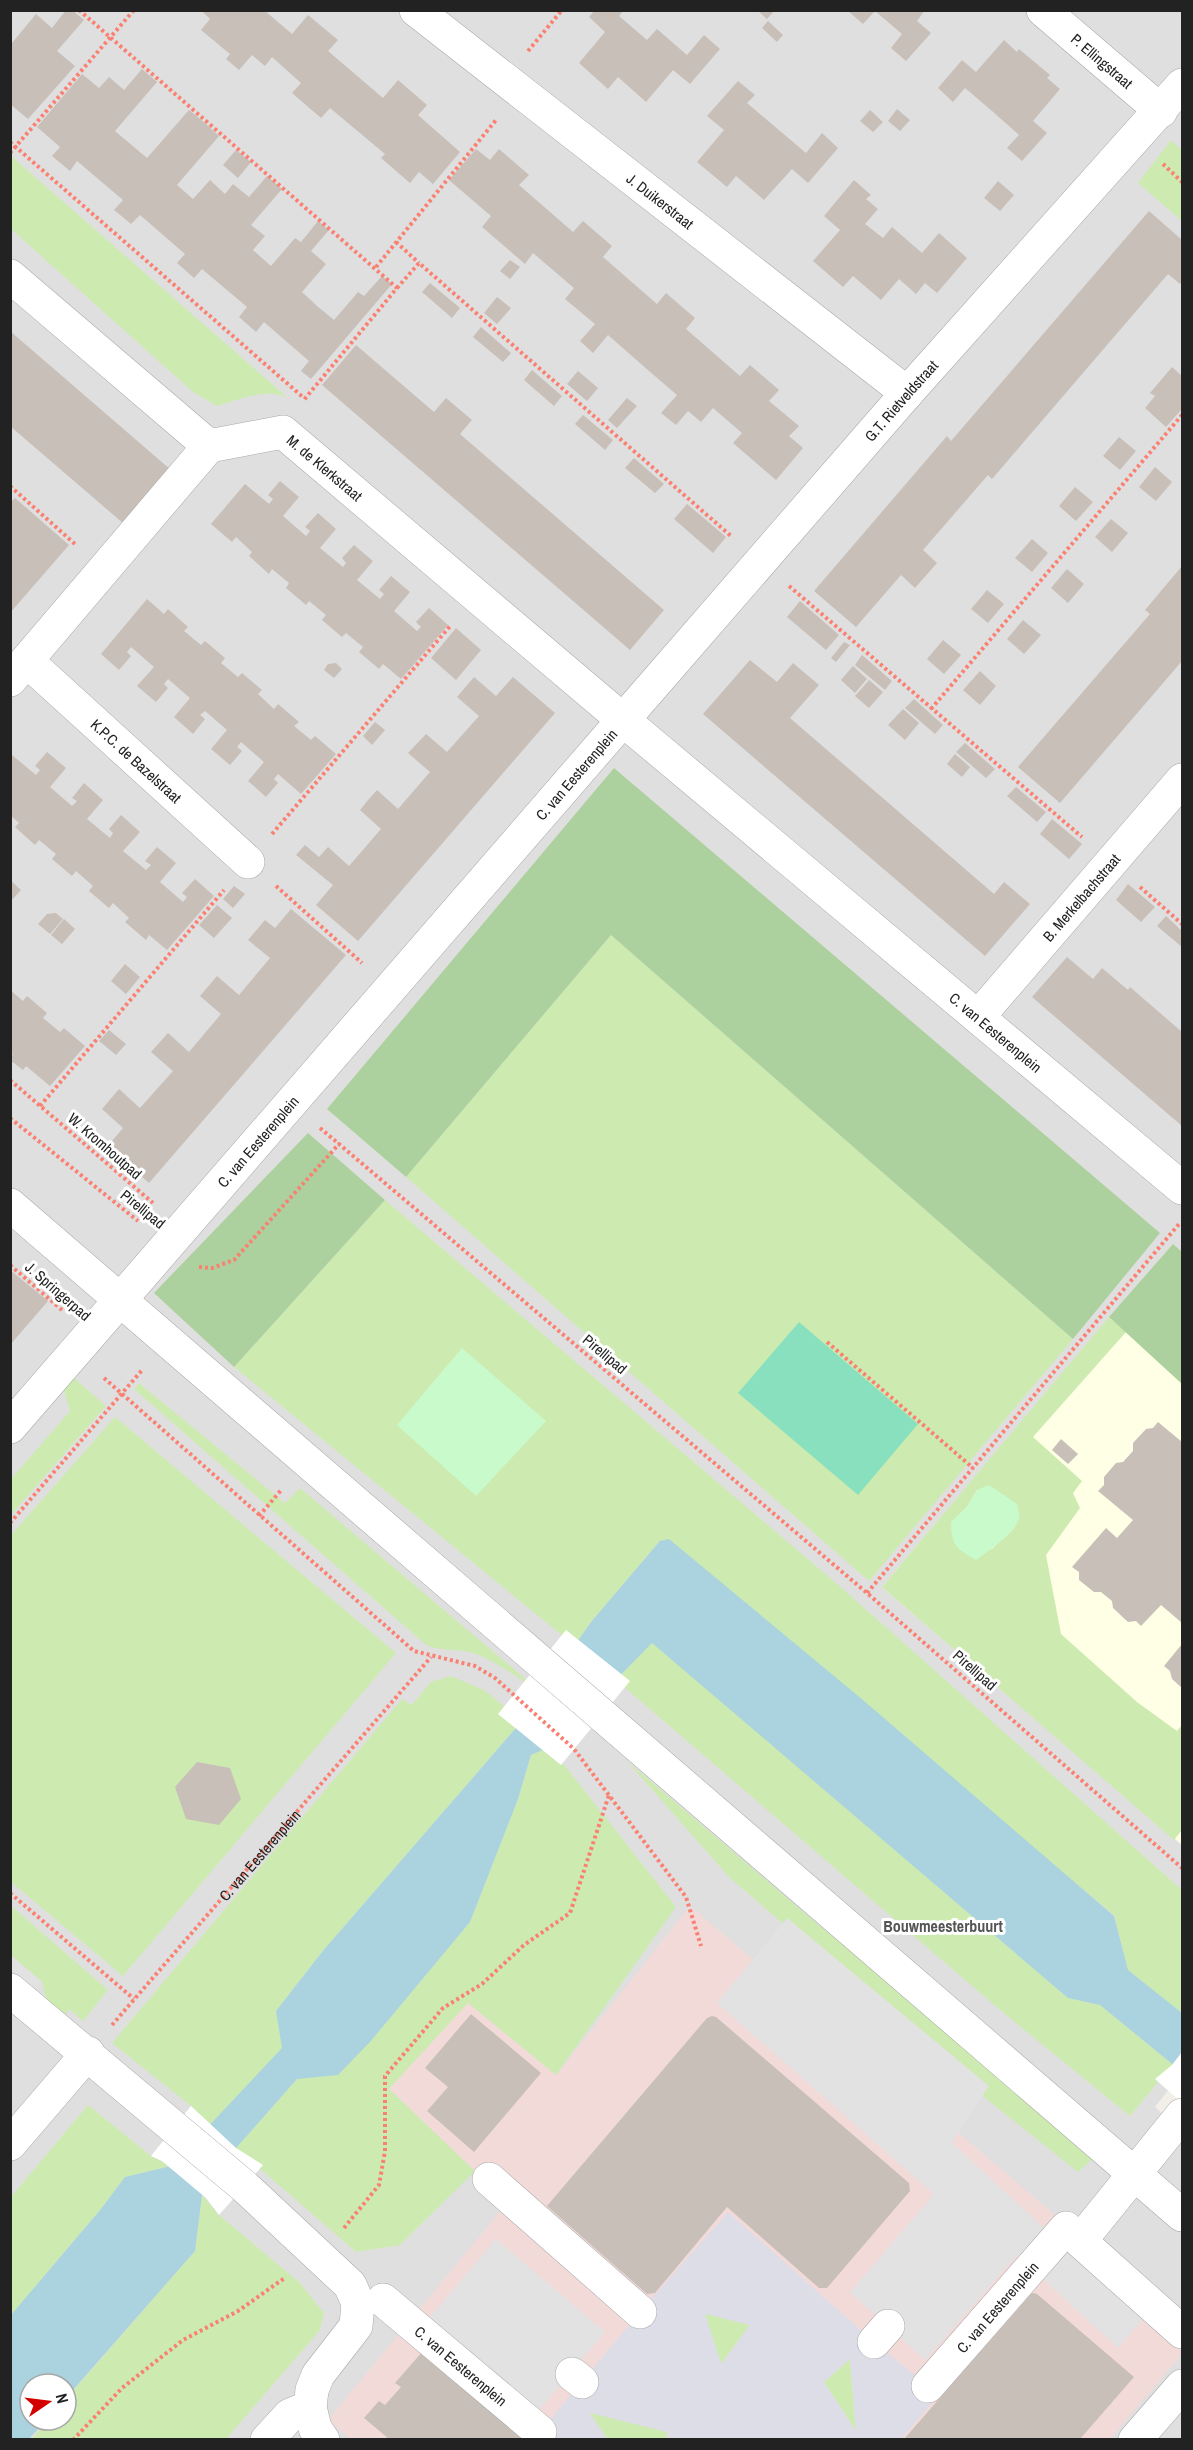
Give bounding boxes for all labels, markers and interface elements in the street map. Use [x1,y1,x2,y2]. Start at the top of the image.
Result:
street label: P. Ellingstraat [1067,28,1138,93]
street label: J. Duikerstraat [622,168,699,234]
street label: G.T. Rietveldstraat [859,355,943,446]
street label: M. de Klerkstraat [283,429,368,506]
street label: K.P.C. de Bazelstraat [86,714,187,808]
street label: C. van Eesterenplein [530,724,622,825]
street label: B. Merkelbachstraat [1037,848,1125,946]
street label: C. van Eesterenplein [945,987,1047,1077]
street label: C. van Eesterenplein [212,1091,303,1192]
street label: W. Kromhoutpad [64,1108,146,1184]
street label: Pirellipad [116,1184,170,1234]
street label: J. Springerpad [21,1257,95,1325]
street label: Pirellipad [578,1329,632,1379]
street label: Pirellipad [949,1645,1001,1695]
street label: C. van Eesterenplein [214,1805,305,1905]
district label: Bouwmeesterbuurt [883,1915,1003,1937]
street label: C. van Eesterenplein [951,2257,1043,2357]
street label: C. van Eesterenplein [410,2321,512,2411]
north arrow [18,2372,78,2432]
text: N [51,2391,74,2406]

